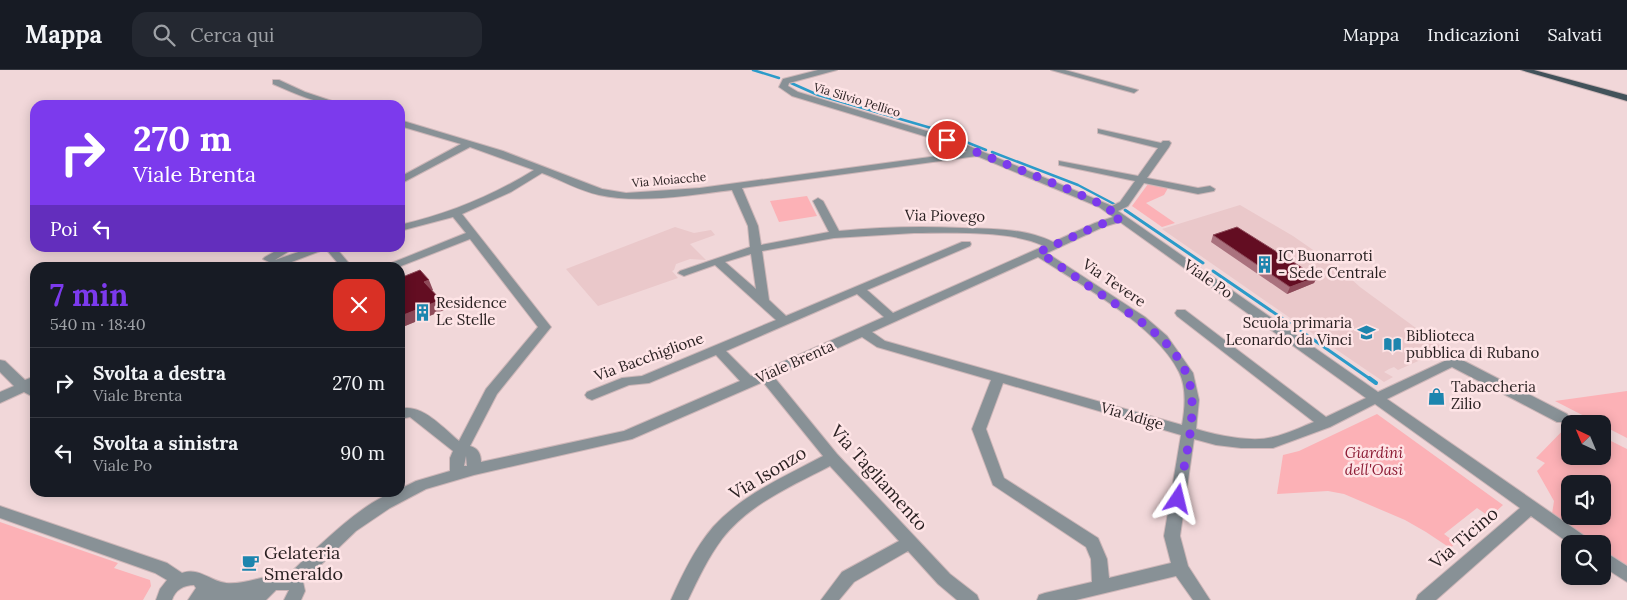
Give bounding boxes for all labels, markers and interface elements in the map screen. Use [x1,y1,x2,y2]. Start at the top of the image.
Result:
search box [132,12,482,57]
text: Mappa [25,19,102,50]
icon: search [150,21,178,49]
text: Cerca qui [190,23,274,47]
text: Mappa [1343,23,1399,46]
text: Indicazioni [1427,23,1520,46]
text: Salvati [1548,23,1602,46]
street label: Via Silvio Pellico [811,79,902,120]
text: 270 m [133,116,232,161]
pin [926,119,968,161]
icon: right [50,120,115,185]
icon: arrive [933,126,961,154]
text: Viale Brenta [133,160,256,188]
street label: Via Moiacche [630,169,707,190]
street label: Via Piovego [904,205,985,226]
icon: left [88,215,116,243]
text: Poi [50,217,78,241]
place label: IC Buonarroti - Sede Centrale [1278,246,1387,282]
street label: Via Tevere [1078,254,1150,311]
street label: Viale Po [1179,254,1237,302]
building icon: IC Buonarroti - Sede Centrale [1254,255,1274,275]
text: 7 min [50,276,129,314]
button: close [333,279,385,331]
place label: Residence Le Stelle [436,293,507,329]
building icon: Residence Le Stelle [412,302,432,322]
place label: Scuola primaria Leonardo da Vinci [1226,313,1352,349]
text: 540 m · 18:40 [50,314,146,334]
school or university icon: Scuola primaria Leonardo da Vinci [1356,322,1376,342]
place label: Biblioteca pubblica di Rubano [1406,326,1539,362]
street label: Via Bacchiglione [591,328,706,385]
library icon: Biblioteca pubblica di Rubano [1382,335,1402,355]
street label: Viale Brenta [752,336,837,388]
text: Svolta a destra [93,361,226,385]
icon: right [50,369,78,397]
text: 270 m [332,371,385,395]
place label: Tabaccheria Zilio [1451,377,1536,413]
text: Viale Brenta [93,385,183,405]
shop icon: Tabaccheria Zilio [1427,386,1447,406]
street label: Via Adige [1098,397,1166,434]
north arrow [1561,415,1611,465]
map controls [1561,415,1611,585]
street label: Via Tagliamento [825,419,933,535]
text: Svolta a sinistra [93,431,238,455]
icon: left [50,439,78,467]
text: 90 m [340,441,385,465]
street label: Via Isonzo [724,441,810,505]
park label: Giardini dell'Oasi [1345,443,1403,479]
text: Viale Po [93,455,152,475]
position arrow [1151,472,1203,524]
button: sound [1561,475,1611,525]
street label: Via Ticino [1424,502,1503,574]
button: search [1561,535,1611,585]
place label: Gelateria Smeraldo [264,541,343,585]
cafe icon: Gelateria Smeraldo [240,553,260,573]

